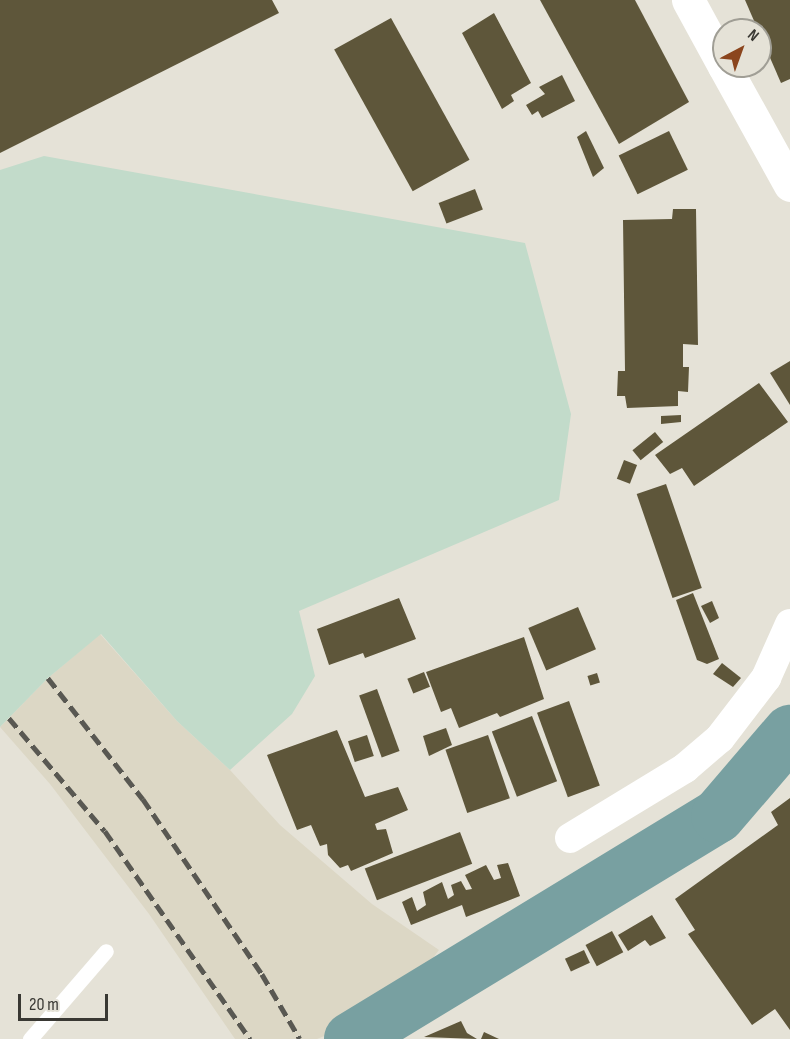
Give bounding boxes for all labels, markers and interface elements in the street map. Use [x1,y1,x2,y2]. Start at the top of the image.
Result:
north arrow [712,18,772,78]
text: N [743,26,762,46]
scale bar [21,982,111,1020]
text: 20 m [29,994,59,1015]

